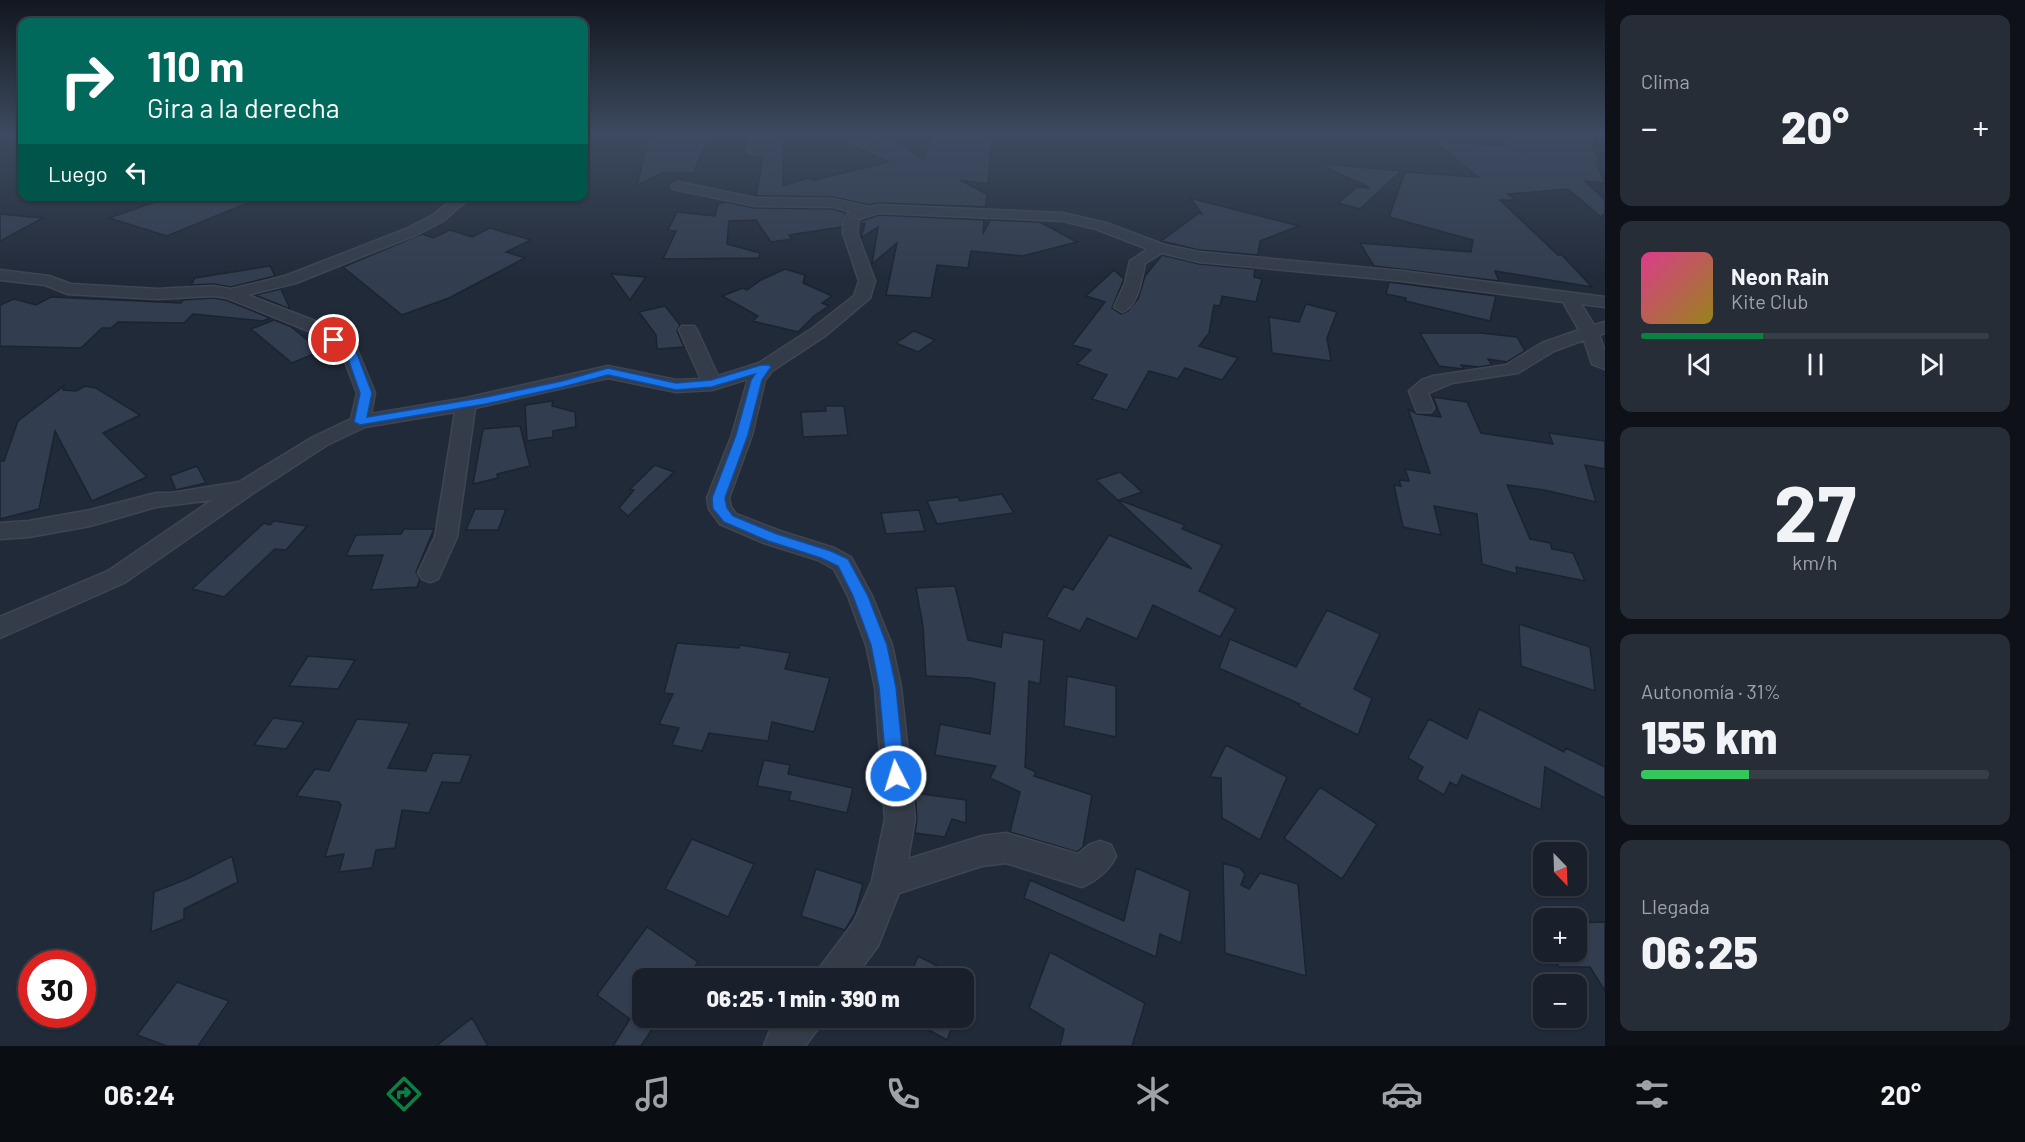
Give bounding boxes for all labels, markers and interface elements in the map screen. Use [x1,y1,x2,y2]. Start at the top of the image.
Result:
text: 110 m [147,40,244,90]
icon: right [48,42,126,120]
text: Clima [1641,69,1690,93]
text: Gira a la derecha [147,91,340,123]
text: 20° [1781,99,1849,153]
text: − [1641,107,1658,147]
text: + [1973,107,1989,147]
icon: left [120,156,153,189]
text: Luego [48,160,108,186]
text: Neon Rain [1731,263,1829,289]
text: Kite Club [1731,289,1808,313]
pin [308,314,359,365]
icon: arrive [317,323,350,356]
icon: previous [1683,348,1716,381]
icon: pause [1799,348,1832,381]
icon: next [1915,348,1948,381]
text: 27 [1774,464,1856,558]
text: km/h [1792,550,1838,574]
text: Autonomía · 31% [1641,679,1781,703]
text: 155 km [1641,709,1778,763]
position arrow [864,744,928,808]
north arrow [1533,842,1587,896]
map controls [1533,842,1587,1028]
text: Llegada [1641,894,1710,918]
button: + [1533,908,1587,962]
text: 06:25 [1641,924,1758,978]
speed limit sign: 30 [18,950,96,1028]
button: − [1533,974,1587,1028]
text: 06:25 · 1 min · 390 m [706,985,900,1011]
icon: directions [383,1073,425,1115]
icon: music [632,1073,674,1115]
icon: phone [882,1073,924,1115]
icon: climate [1132,1073,1174,1115]
icon: car [1381,1073,1423,1115]
icon: filters [1631,1073,1673,1115]
text: 06:24 [104,1078,175,1110]
text: 20° [1880,1078,1921,1110]

